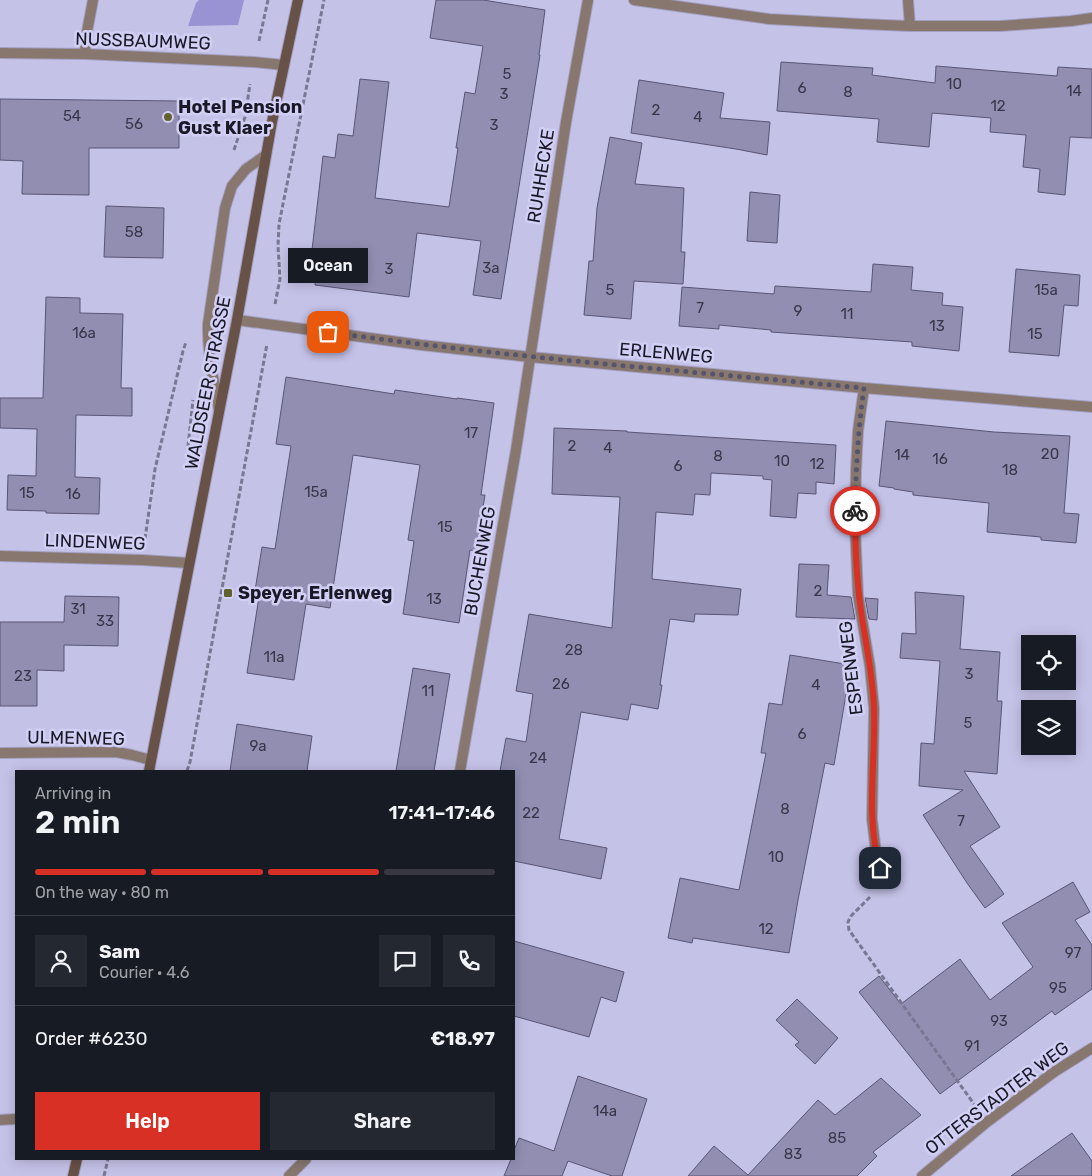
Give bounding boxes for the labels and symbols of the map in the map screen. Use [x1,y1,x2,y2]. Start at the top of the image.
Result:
street label: NUSSBAUMWEG [75,28,211,54]
house number: 5 [503,65,512,83]
house number: 10 [946,75,962,93]
house number: 6 [797,79,807,97]
house number: 14 [1066,82,1082,100]
house number: 8 [843,83,853,101]
house number: 3 [499,85,509,103]
place label: Hotel Pension Gust Klaer [178,96,302,139]
house number: 12 [990,97,1006,115]
house number: 2 [652,101,661,119]
house number: 54 [63,107,81,125]
house number: 4 [693,108,703,126]
marker: Hotel Pension Gust Klaer [162,111,174,123]
house number: 56 [125,115,143,133]
house number: 3 [489,116,499,134]
street label: RUHHECKE [523,128,559,224]
house number: 58 [125,223,143,241]
callout: Ocean [288,247,368,282]
house number: 3a [482,259,500,277]
house number: 3 [384,260,394,278]
house number: 5 [606,281,615,299]
house number: 15a [1034,281,1058,299]
street label: WALDSEER STRASSE [180,294,236,472]
house number: 7 [696,299,704,317]
house number: 9 [794,302,803,320]
house number: 11 [841,305,853,323]
pin [307,311,349,353]
house number: 13 [929,317,945,335]
house number: 16a [72,324,96,342]
house number: 15 [1027,325,1043,343]
street label: ERLENWEG [618,338,714,368]
house number: 17 [464,424,478,442]
house number: 2 [568,437,577,455]
house number: 4 [603,439,613,457]
house number: 20 [1041,445,1059,463]
house number: 14 [894,446,910,464]
house number: 8 [713,447,723,465]
house number: 16 [932,450,948,468]
house number: 10 [774,452,790,470]
house number: 12 [809,455,825,473]
house number: 6 [673,457,683,475]
house number: 18 [1002,461,1018,479]
house number: 15a [304,483,328,501]
house number: 15 [19,484,35,502]
house number: 16 [65,485,81,503]
courier [830,486,880,536]
street label: BUCHENWEG [460,505,500,617]
house number: 15 [437,518,453,536]
street label: LINDENWEG [44,529,146,555]
place label: Speyer, Erlenweg [238,582,393,604]
house number: 2 [814,582,823,600]
marker: Speyer, Erlenweg [222,587,234,599]
house number: 13 [426,590,442,608]
house number: 31 [70,600,86,618]
house number: 33 [96,612,114,630]
street label: ESPENWEG [834,620,868,716]
house number: 28 [565,641,583,659]
house number: 11a [263,648,285,666]
house number: 3 [964,665,974,683]
house number: 23 [14,667,32,685]
house number: 26 [552,675,570,693]
house number: 4 [811,676,821,694]
house number: 11 [422,682,434,700]
house number: 5 [964,714,973,732]
house number: 6 [797,725,807,743]
street label: ULMENWEG [27,726,125,750]
house number: 9a [249,737,267,755]
house number: 24 [529,749,547,767]
house number: 8 [780,800,790,818]
house number: 22 [522,804,540,822]
house number: 7 [957,812,965,830]
pin [859,847,901,889]
house number: 10 [768,848,784,866]
house number: 12 [758,920,774,938]
house number: 97 [1065,944,1082,962]
house number: 95 [1049,979,1067,997]
house number: 93 [990,1012,1008,1030]
street label: OTTERSTADTER WEG [921,1037,1073,1159]
house number: 91 [964,1037,980,1055]
house number: 14a [593,1102,617,1120]
house number: 85 [828,1129,846,1147]
house number: 83 [784,1145,802,1163]

